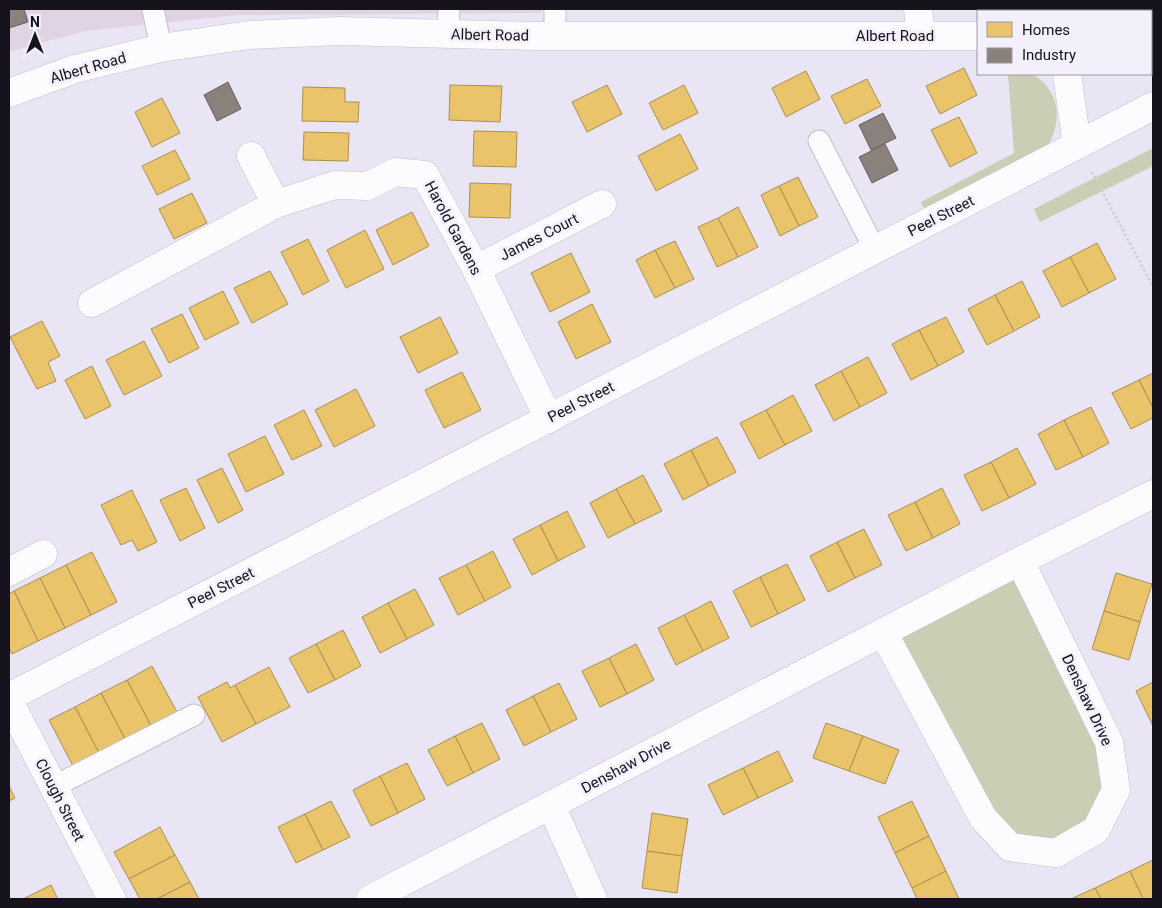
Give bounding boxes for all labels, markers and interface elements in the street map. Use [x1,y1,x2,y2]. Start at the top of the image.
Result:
north arrow [10,10,60,60]
legend [977,10,1152,75]
text: N [30,14,40,30]
text: Homes [1022,21,1070,39]
street label: Albert Road [451,25,529,45]
street label: Albert Road [856,27,934,45]
text: Industry [1022,46,1076,64]
street label: Albert Road [48,49,128,87]
street label: Harold Gardens [421,178,485,278]
street label: Peel Street [905,192,977,240]
street label: James Court [497,209,581,265]
street label: Peel Street [545,378,617,426]
street label: Peel Street [185,564,257,612]
street label: Denshaw Drive [1058,651,1116,749]
street label: Denshaw Drive [578,735,674,797]
street label: Clough Street [32,756,89,844]

